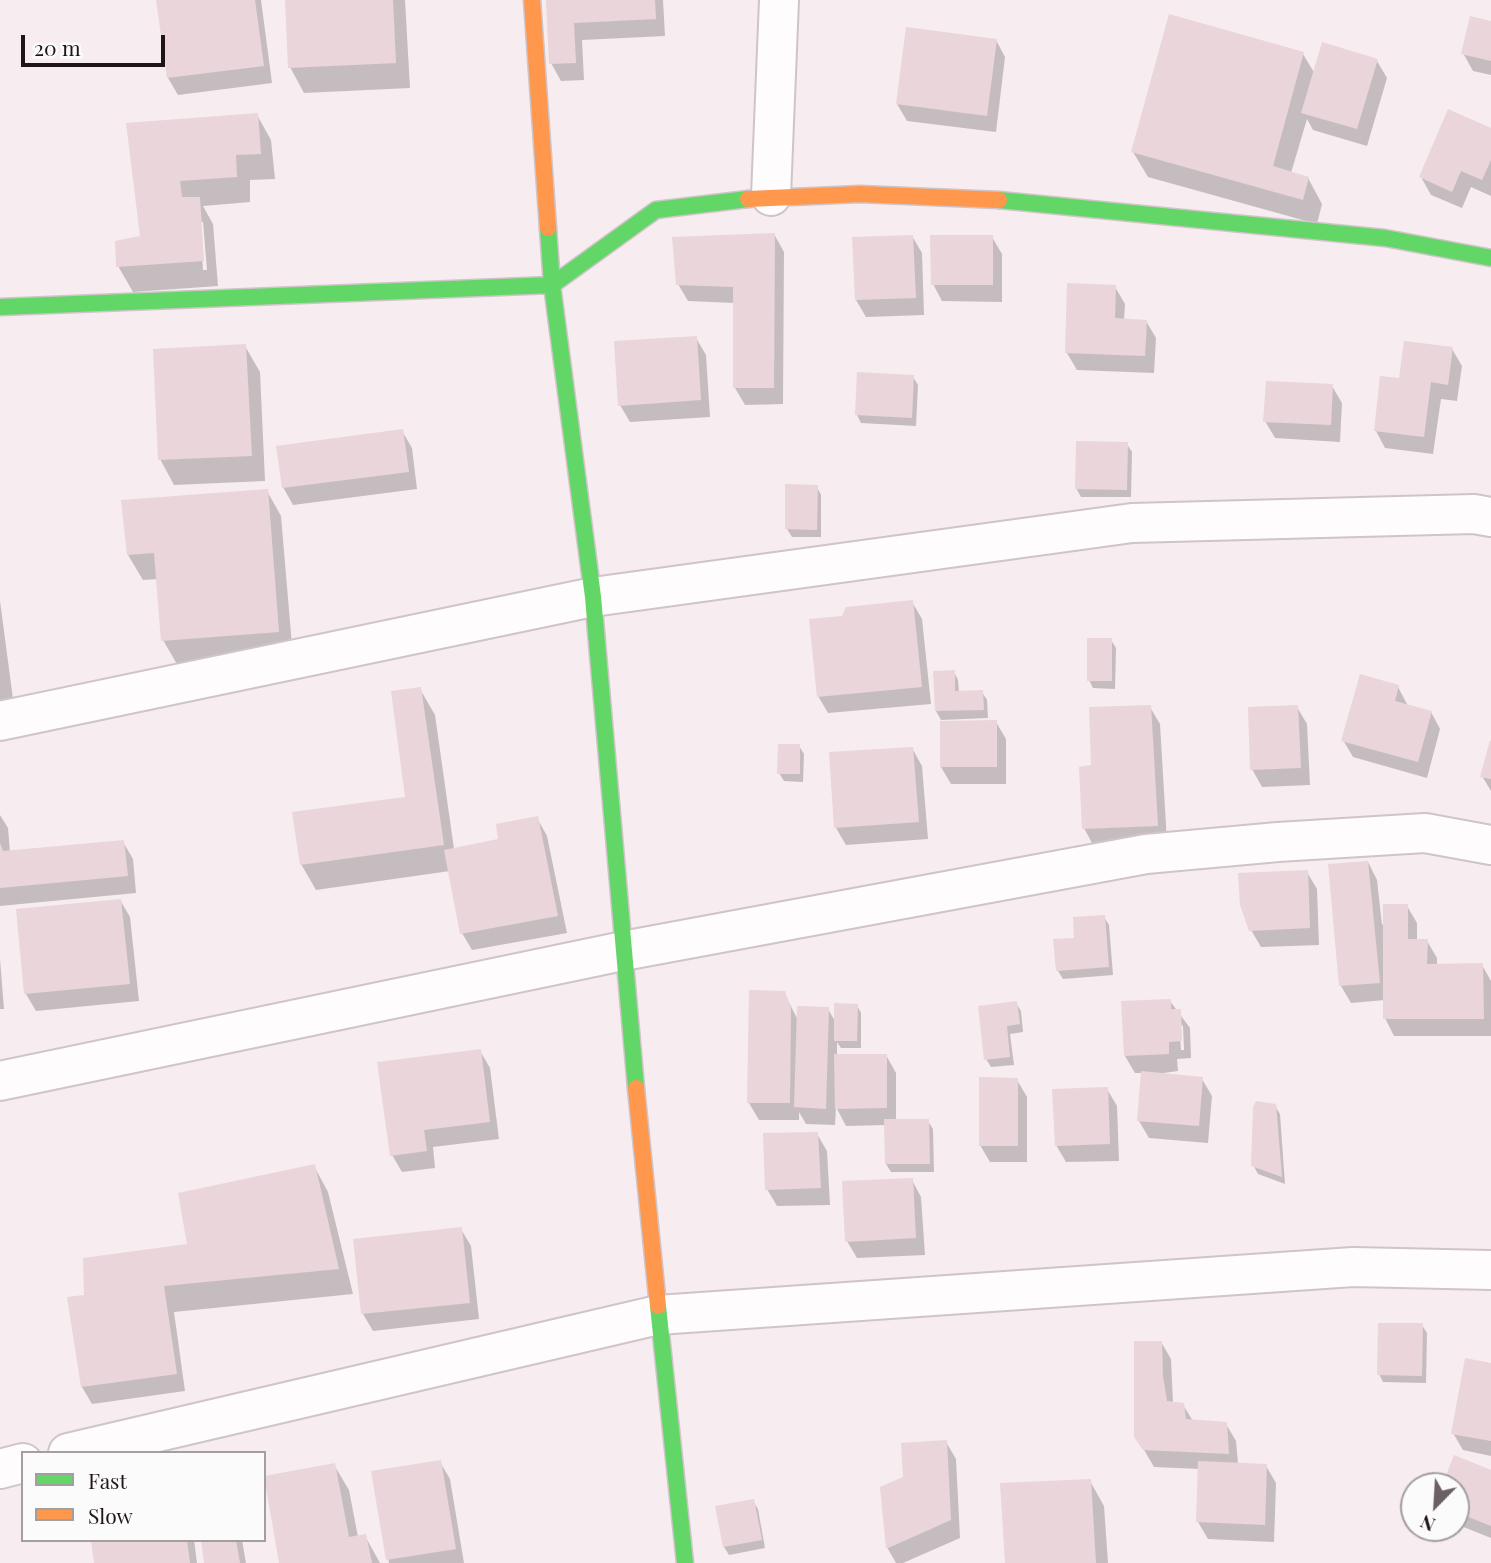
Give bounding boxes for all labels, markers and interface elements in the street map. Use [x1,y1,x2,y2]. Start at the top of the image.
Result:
scale bar [24,21,168,65]
text: 20 m [34,33,81,61]
legend [21,1451,266,1542]
text: Fast [88,1466,127,1494]
north arrow [1400,1472,1470,1542]
text: Slow [88,1501,133,1529]
text: N [1416,1510,1439,1539]

